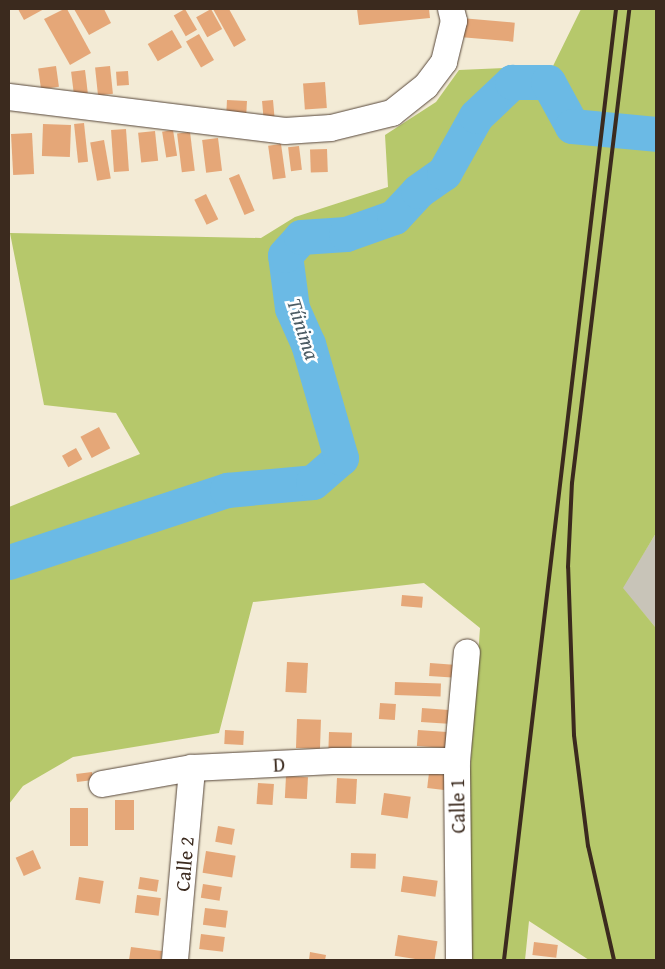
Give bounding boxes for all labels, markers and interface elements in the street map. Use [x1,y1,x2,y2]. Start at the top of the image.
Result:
water label: Tíinima [281,295,325,363]
street label: D [272,752,286,776]
street label: Calle 1 [445,778,469,834]
street label: Calle 2 [170,836,198,892]

